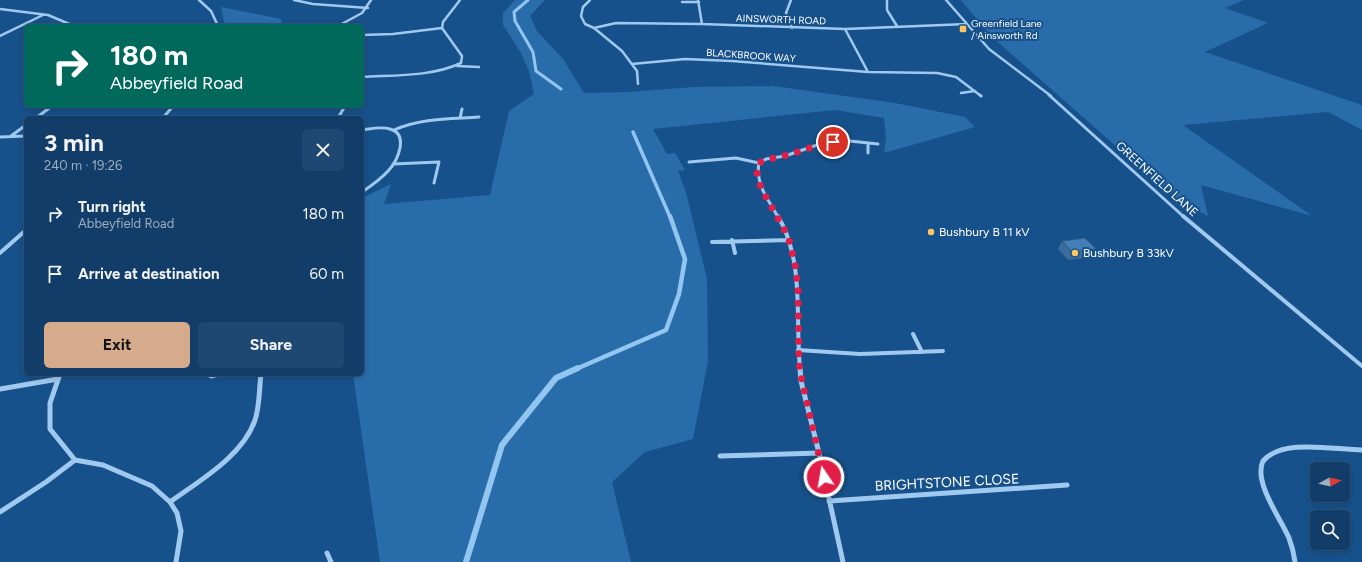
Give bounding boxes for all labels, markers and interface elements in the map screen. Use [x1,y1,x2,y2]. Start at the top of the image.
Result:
street label: AINSWORTH ROAD [736,11,826,28]
place label: Greenfield Lane / Ainsworth Rd [971,17,1042,42]
marker: Greenfield Lane / Ainsworth Rd [958,24,968,34]
text: 180 m [110,38,188,72]
icon: right [44,40,96,92]
street label: BLACKBROOK WAY [706,46,796,65]
text: Abbeyfield Road [110,72,243,94]
pin [816,125,850,159]
text: 3 min [44,128,104,157]
button: close [302,129,344,171]
icon: arrive [822,131,844,153]
street label: GREENFIELD LANE [1113,139,1201,219]
text: 240 m · 19:26 [44,158,122,173]
text: Turn right [78,198,146,216]
icon: right [44,203,66,225]
text: 180 m [303,205,344,223]
text: Abbeyfield Road [78,216,174,231]
place label: Bushbury B 11 kV [939,225,1030,239]
marker: Bushbury B 11 kV [926,227,936,237]
place label: Bushbury B 33kV [1083,246,1175,260]
marker: Bushbury B 33kV [1070,248,1080,258]
icon: arrive [44,263,66,285]
text: Arrive at destination [78,265,219,283]
text: 60 m [309,265,344,283]
button: Exit [44,322,190,368]
button: Share [198,322,344,368]
position arrow [803,456,845,498]
north arrow [1310,462,1350,502]
map controls [1310,462,1350,550]
street label: BRIGHTSTONE CLOSE [874,470,1020,495]
button: search [1310,510,1350,550]

